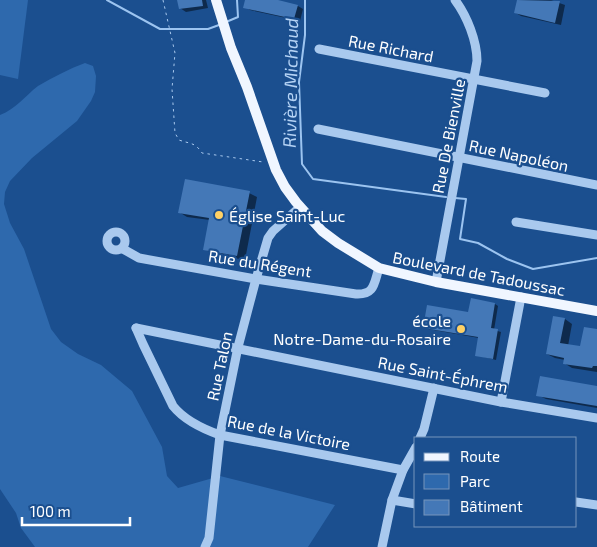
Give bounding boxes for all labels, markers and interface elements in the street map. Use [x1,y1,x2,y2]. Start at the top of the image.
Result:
water label: Rivière Michaud [278,18,302,148]
street label: Rue Richard [347,30,435,66]
street label: Rue De Bienville [428,77,468,195]
street label: Rue Napoléon [467,135,571,175]
place label: Église Saint-Luc [229,206,345,225]
marker: Église Saint-Luc [213,209,225,221]
street label: Rue du Régent [207,245,313,281]
street label: Boulevard de Tadoussac [391,247,567,299]
place label: école Notre-Dame-du-Rosaire [273,311,451,348]
marker: école Notre-Dame-du-Rosaire [455,323,467,335]
street label: Rue Talon [202,330,236,402]
street label: Rue Saint-Éphrem [377,352,509,396]
street label: Rue de la Victoire [226,411,352,453]
legend [414,437,577,527]
text: Route [460,447,500,465]
text: Parc [460,472,490,490]
scale bar [22,494,130,526]
text: Bâtiment [460,497,523,515]
text: 100 m [30,502,71,520]

